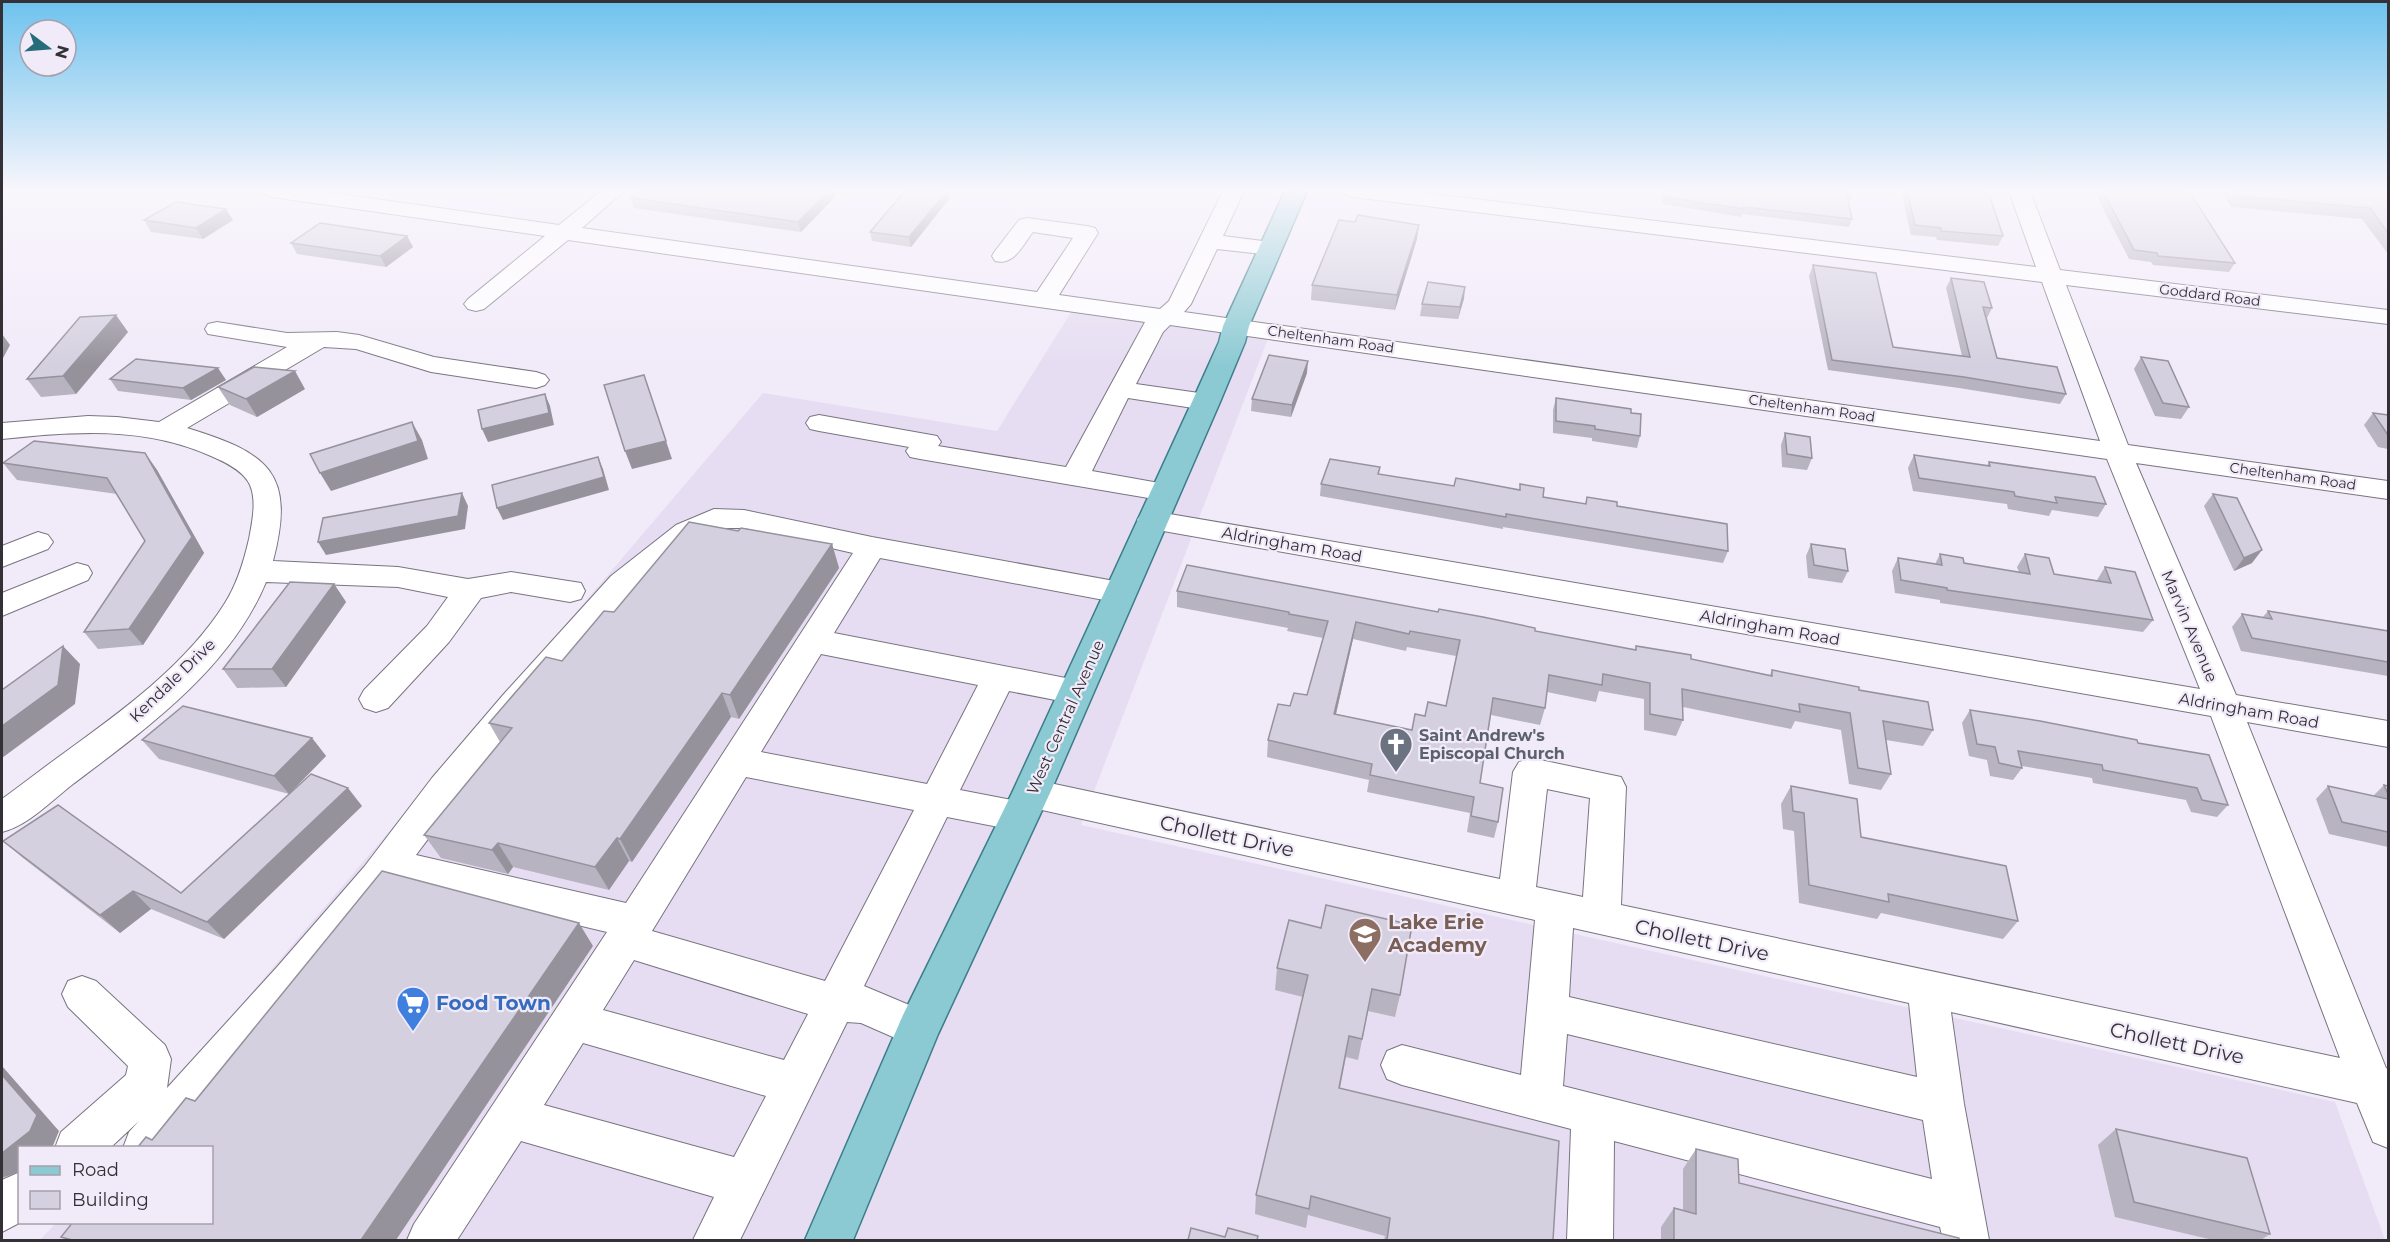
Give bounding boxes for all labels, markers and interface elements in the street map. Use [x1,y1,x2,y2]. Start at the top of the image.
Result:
north arrow [18,18,78,78]
text: N [51,43,73,61]
street label: Goddard Road [2158,280,2262,310]
street label: Cheltenham Road [1267,321,1395,357]
street label: Cheltenham Road [1748,390,1876,426]
street label: Cheltenham Road [2229,458,2357,494]
street label: Aldringham Road [1220,523,1364,566]
street label: Marvin Avenue [2157,567,2222,685]
street label: Aldringham Road [1698,606,1842,649]
street label: Kendale Drive [126,635,219,726]
street label: West Central Avenue [1023,637,1108,797]
street label: Aldringham Road [2177,689,2321,732]
church icon: Saint Andrew's Episcopal Church [1378,726,1414,773]
place label: Saint Andrew's Episcopal Church [1419,726,1565,763]
street label: Chollett Drive [1158,810,1296,862]
place label: Lake Erie Academy [1387,910,1488,957]
street label: Chollett Drive [1633,914,1771,966]
school or university icon: Lake Erie Academy [1347,916,1383,963]
supermarket icon: Food Town [395,985,431,1032]
place label: Food Town [436,991,551,1015]
street label: Chollett Drive [2108,1017,2246,1069]
legend [18,1146,213,1224]
text: Road [72,1159,119,1181]
text: Building [72,1189,149,1211]

